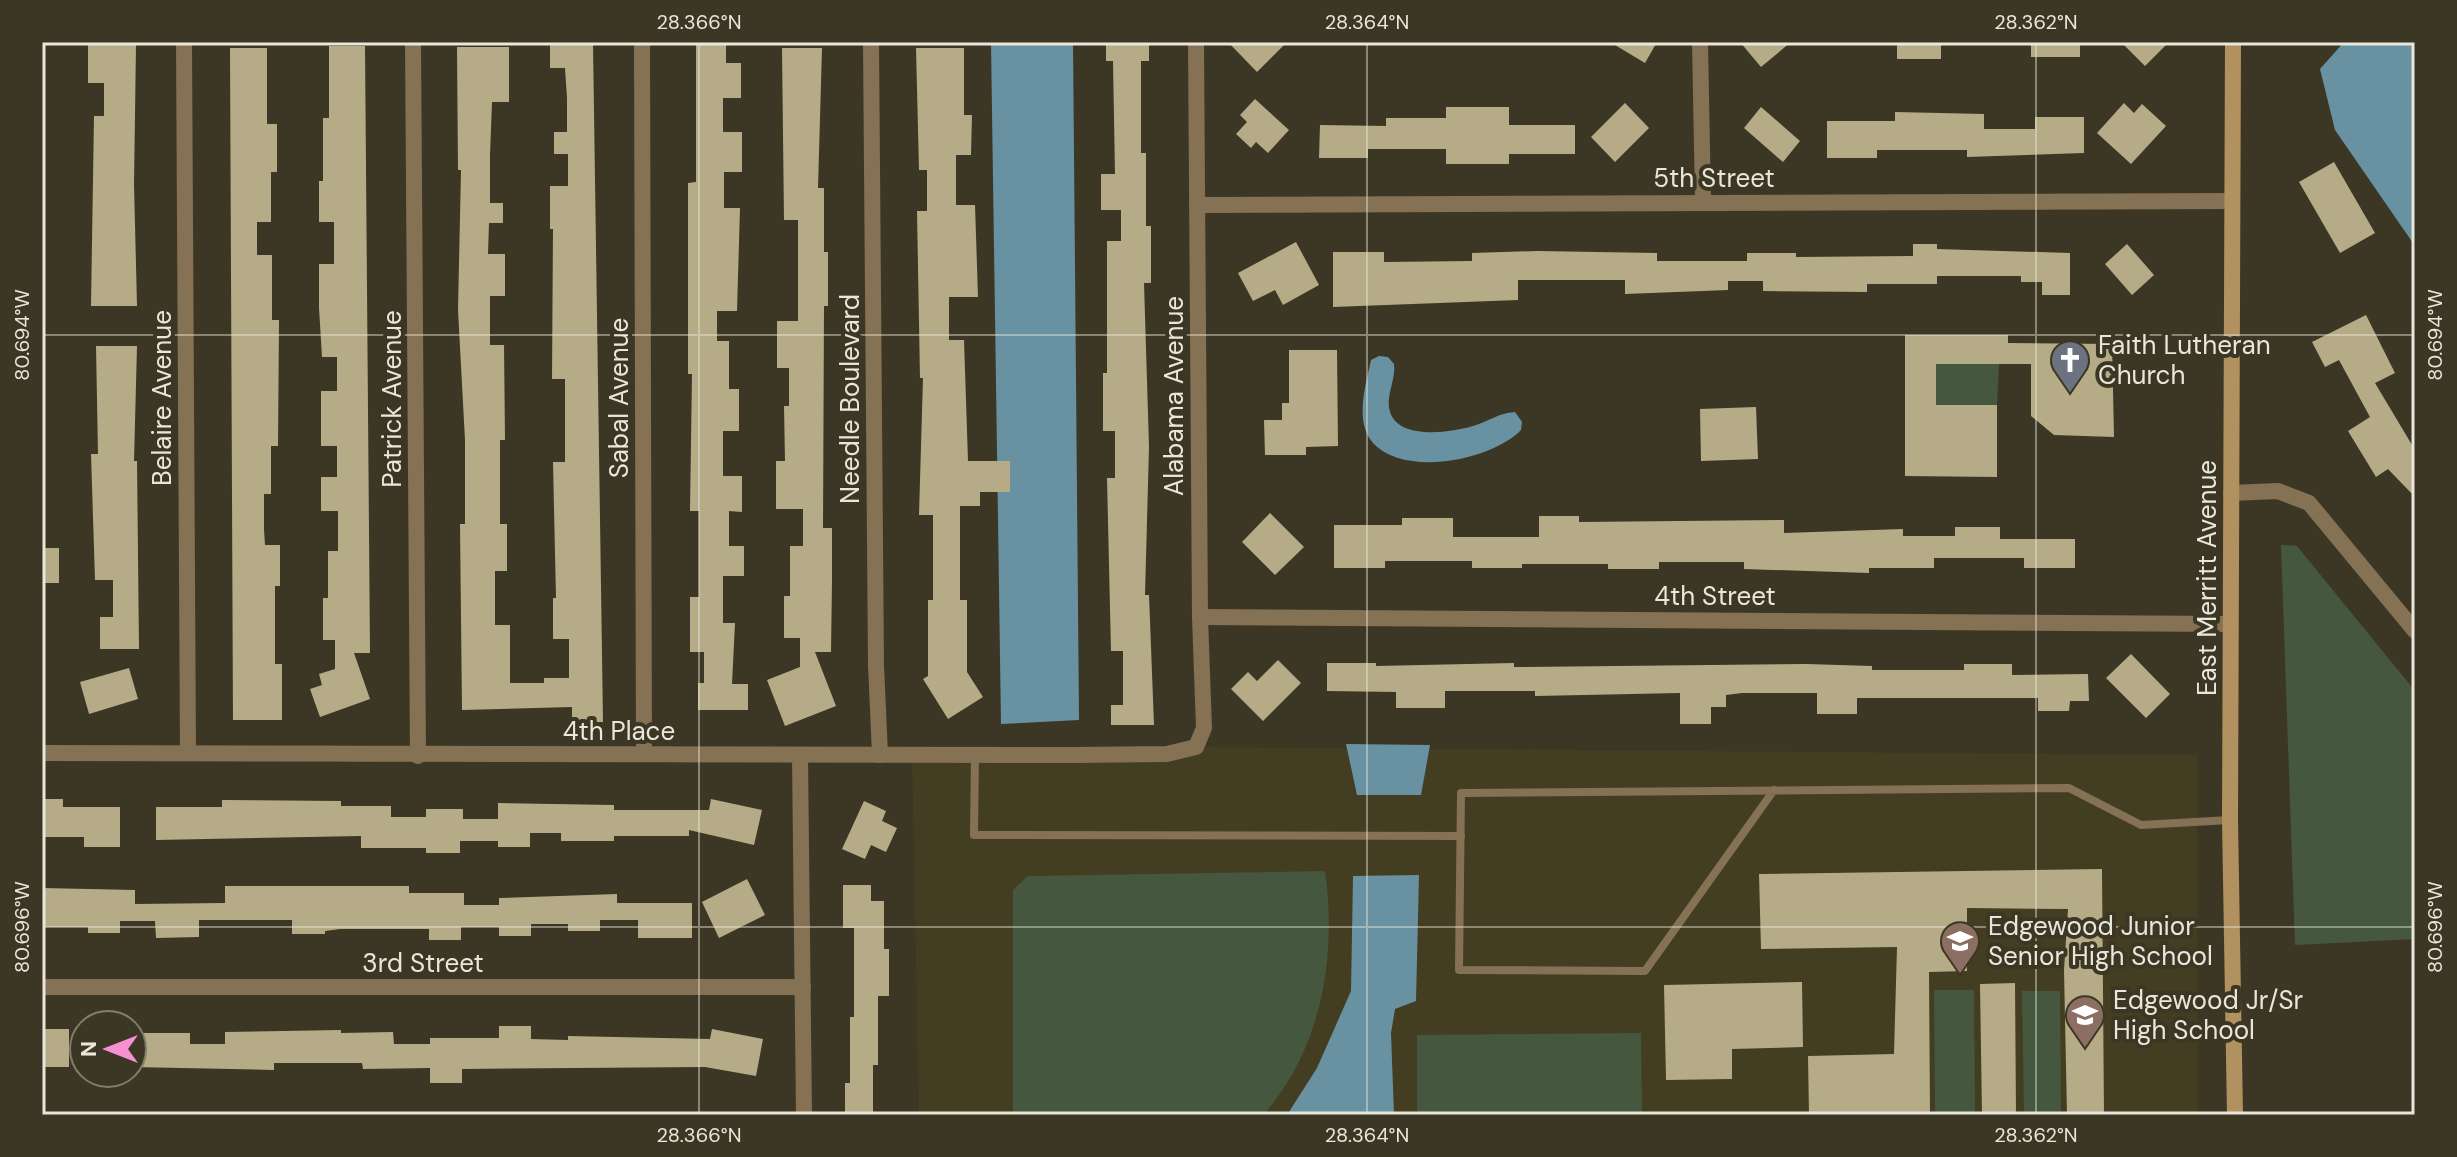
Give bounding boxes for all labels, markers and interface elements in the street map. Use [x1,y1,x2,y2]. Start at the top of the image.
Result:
text: 28.366°N [657,9,741,35]
text: 28.364°N [1325,9,1409,35]
text: 28.362°N [1994,9,2078,35]
street label: 5th Street [1653,161,1775,195]
text: 80.694°W [9,289,35,381]
text: 80.694°W [2422,289,2448,381]
street label: Needle Boulevard [833,294,867,504]
street label: Alabama Avenue [1157,296,1191,496]
street label: Belaire Avenue [145,310,179,486]
street label: Patrick Avenue [375,310,409,488]
street label: Sabal Avenue [602,318,636,478]
place label: Faith Lutheran Church [2098,328,2271,392]
church icon: Faith Lutheran Church [2049,339,2091,394]
street label: East Merritt Avenue [2190,460,2224,696]
street label: 4th Street [1654,579,1776,613]
street label: 4th Place [563,714,675,748]
text: 80.696°W [9,881,35,973]
text: 80.696°W [2422,881,2448,973]
place label: Edgewood Junior Senior High School [1988,909,2213,973]
school or university icon: Edgewood Junior Senior High School [1939,920,1981,975]
street label: 3rd Street [362,946,484,980]
place label: Edgewood Jr/Sr High School [2113,983,2303,1047]
school or university icon: Edgewood Jr/Sr High School [2064,994,2106,1049]
north arrow [68,1009,148,1089]
text: N [74,1041,103,1057]
text: 28.366°N [657,1122,741,1148]
text: 28.364°N [1325,1122,1409,1148]
text: 28.362°N [1994,1122,2078,1148]

